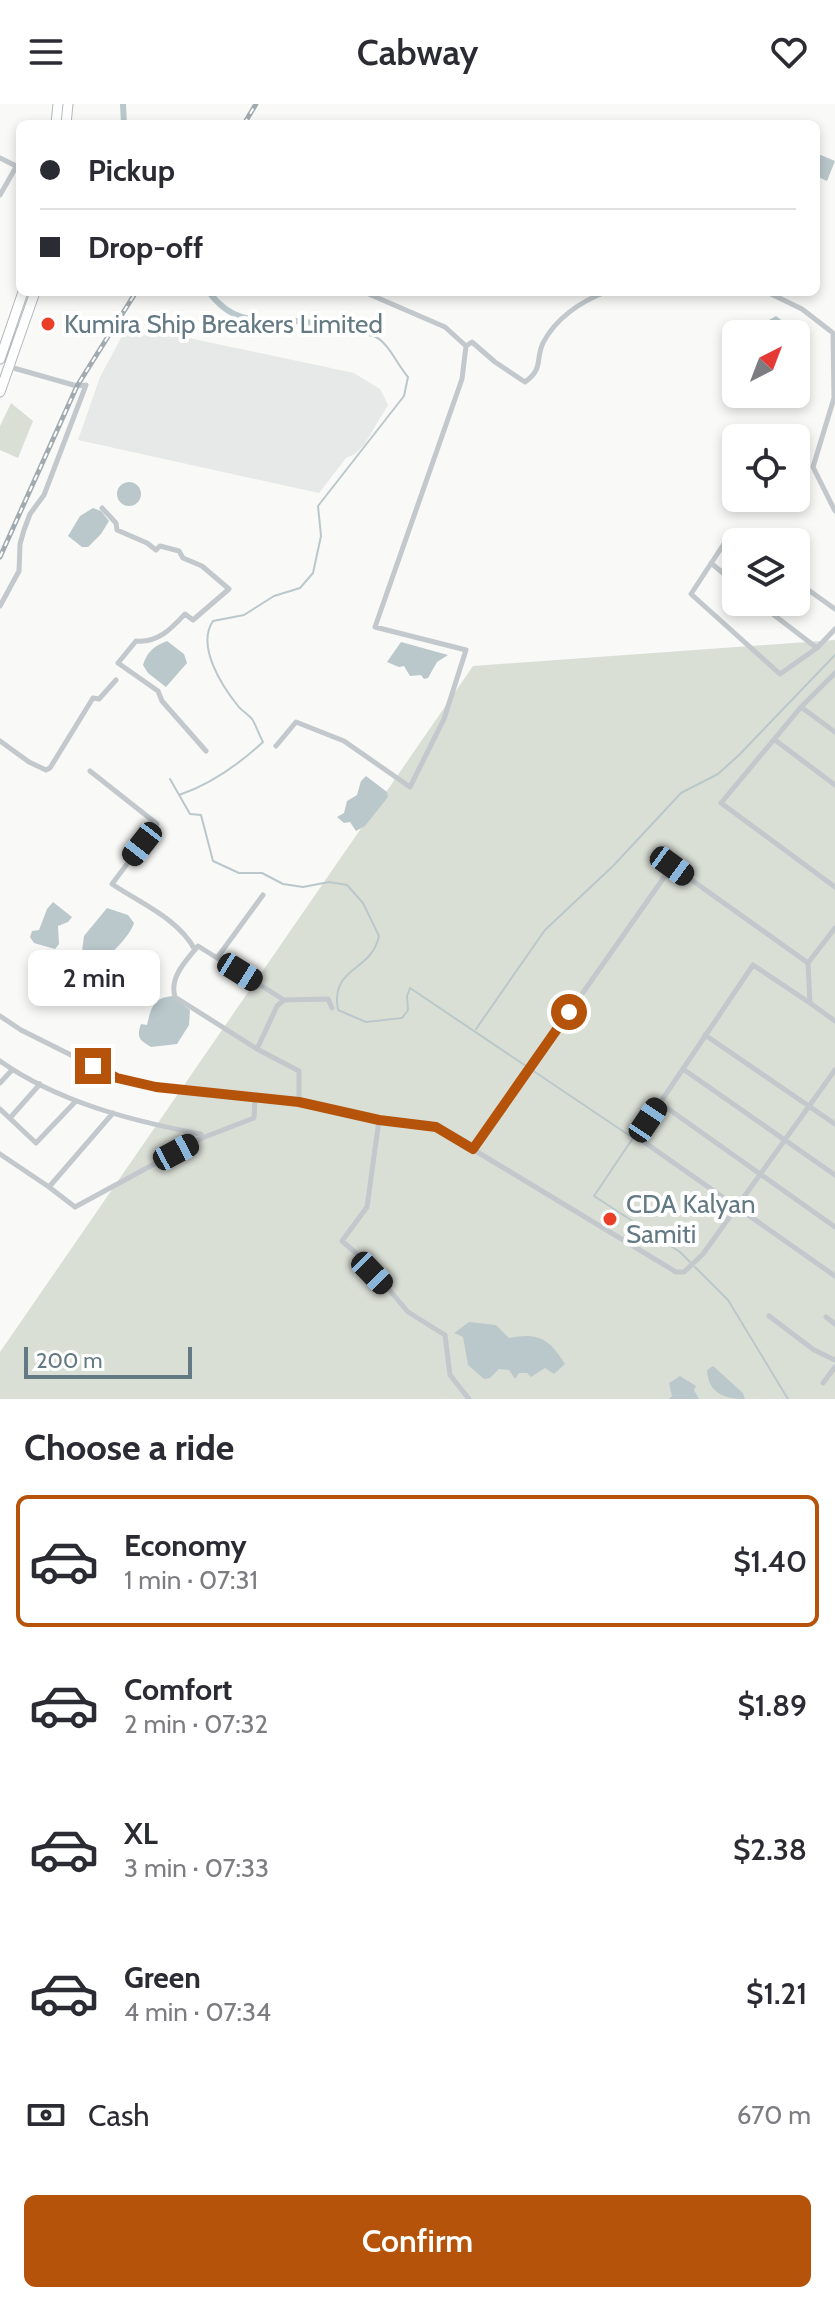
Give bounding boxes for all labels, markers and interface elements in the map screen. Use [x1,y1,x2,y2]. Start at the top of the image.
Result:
icon: menu [24,30,68,74]
text: Cabway [357,30,478,74]
icon: heart [767,30,811,74]
text: Pickup [88,152,175,189]
text: Drop-off [88,229,203,266]
place label: Kumira Ship Breakers Limited [64,308,383,340]
marker: Kumira Ship Breakers Limited [39,315,57,333]
north arrow [722,320,810,408]
map controls [722,320,810,616]
button: locate [722,424,810,512]
button: layers [722,528,810,616]
car [118,818,166,870]
car [646,842,698,890]
car [213,949,267,995]
callout: 2 min [27,950,159,1006]
text: 2 min [63,962,125,994]
route start [551,994,587,1030]
route end [75,1048,111,1084]
car [625,1093,671,1147]
car [149,1130,203,1174]
place label: CDA Kalyan Samiti [626,1188,756,1250]
marker: CDA Kalyan Samiti [601,1210,619,1228]
car [347,1247,397,1299]
scale bar [24,1343,192,1379]
text: 200 m [36,1347,102,1374]
text: Choose a ride [24,1425,234,1469]
icon: car [28,1525,100,1597]
text: Economy [124,1527,247,1564]
text: $1.40 [733,1543,807,1580]
text: 1 min · 07:31 [124,1564,258,1596]
icon: car [28,1669,100,1741]
text: Comfort [124,1671,232,1708]
text: $1.89 [737,1687,807,1724]
text: 2 min · 07:32 [124,1708,268,1740]
icon: car [28,1813,100,1885]
text: XL [124,1815,158,1852]
text: $2.38 [733,1831,807,1868]
text: 3 min · 07:33 [124,1852,269,1884]
icon: car [28,1957,100,2029]
text: Green [124,1959,201,1996]
text: $1.21 [746,1975,807,2012]
text: 4 min · 07:34 [124,1996,271,2028]
icon: cash [24,2093,68,2137]
text: Cash [88,2097,150,2134]
text: 670 m [737,2099,811,2131]
button: Confirm [24,2195,811,2287]

